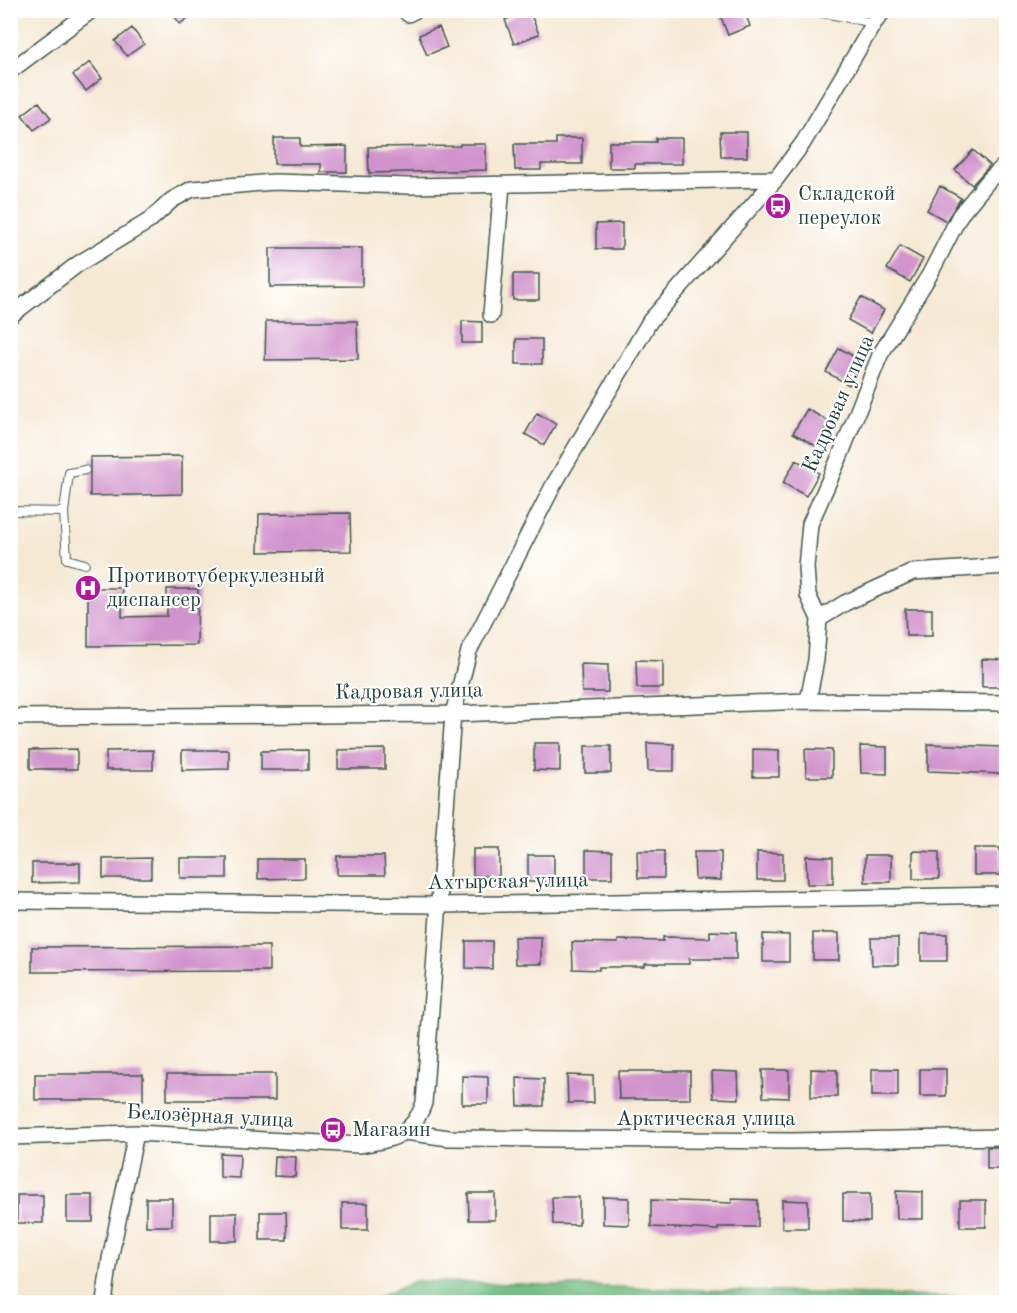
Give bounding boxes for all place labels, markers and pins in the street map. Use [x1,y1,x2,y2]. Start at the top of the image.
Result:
place label: Складской переулок [798,184,895,229]
bus stop icon: Складской переулок [763,191,793,221]
place label: Противотуберкулезный диспансер [107,566,325,611]
hospital icon: Противотуберкулезный диспансер [73,573,103,603]
bus stop icon: Магазин [318,1115,348,1145]
place label: Магазин [352,1120,431,1141]

